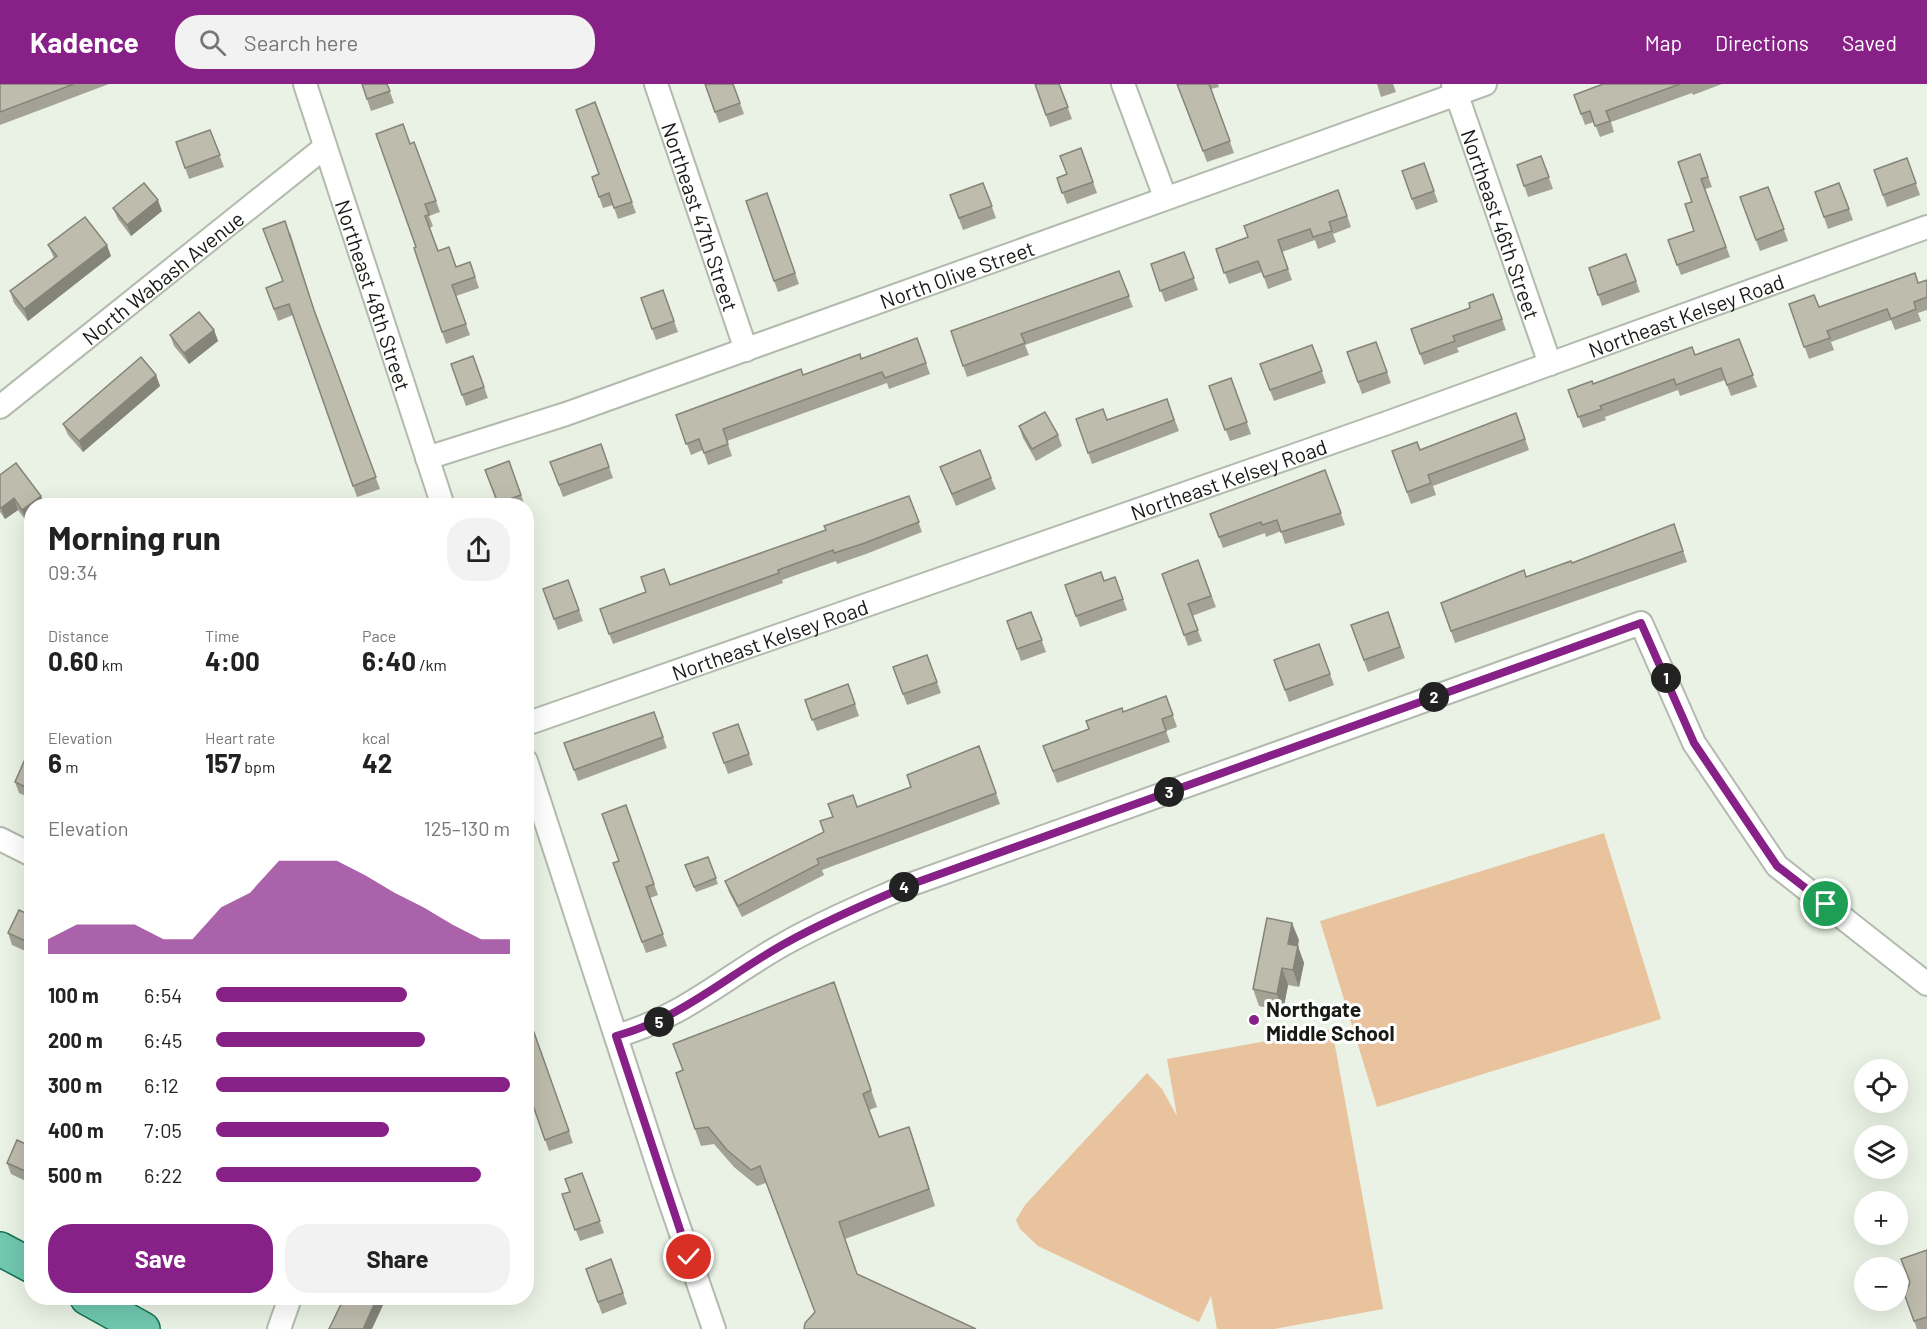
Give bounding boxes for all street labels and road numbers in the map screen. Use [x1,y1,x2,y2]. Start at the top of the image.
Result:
street label: Northeast 47th Street [657,119,744,314]
street label: Northeast 46th Street [1457,126,1546,322]
street label: Northeast 48th Street [331,196,417,394]
street label: North Wabash Avenue [77,205,248,349]
street label: North Olive Street [876,234,1037,313]
street label: Northeast Kelsey Road [1585,268,1787,361]
street label: Northeast Kelsey Road [1127,433,1330,524]
street label: Northeast Kelsey Road [668,593,871,685]

